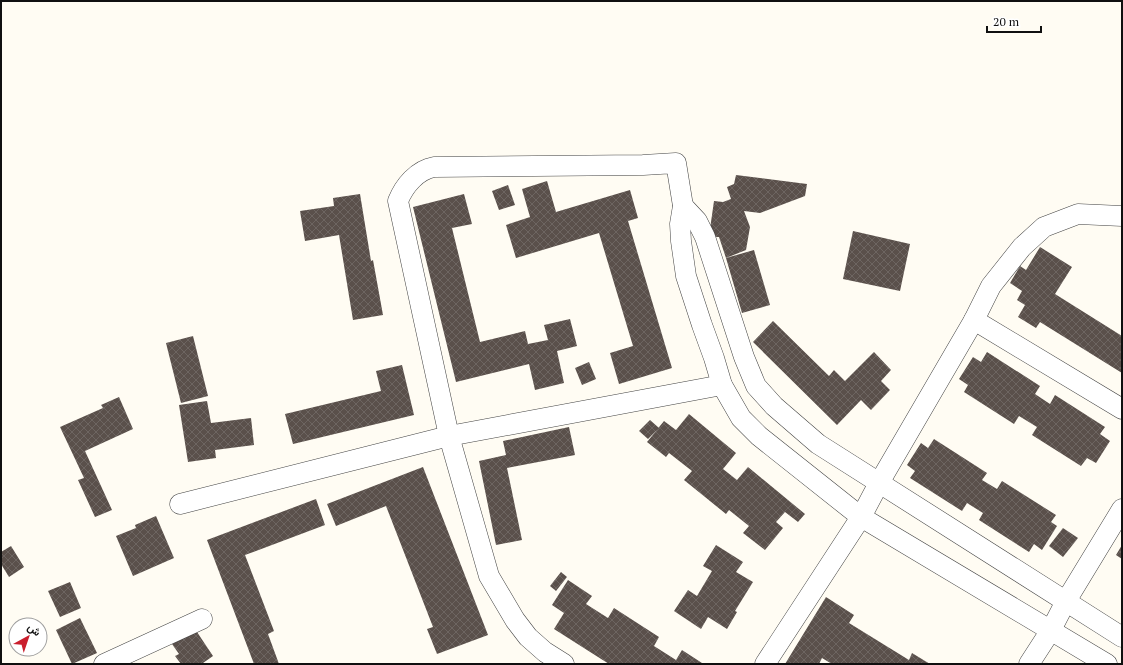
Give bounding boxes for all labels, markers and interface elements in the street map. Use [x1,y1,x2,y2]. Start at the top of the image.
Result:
scale bar [987,8,1041,34]
text: 20 m [993,14,1020,29]
north arrow [8,617,48,657]
text: ش [25,620,44,639]

